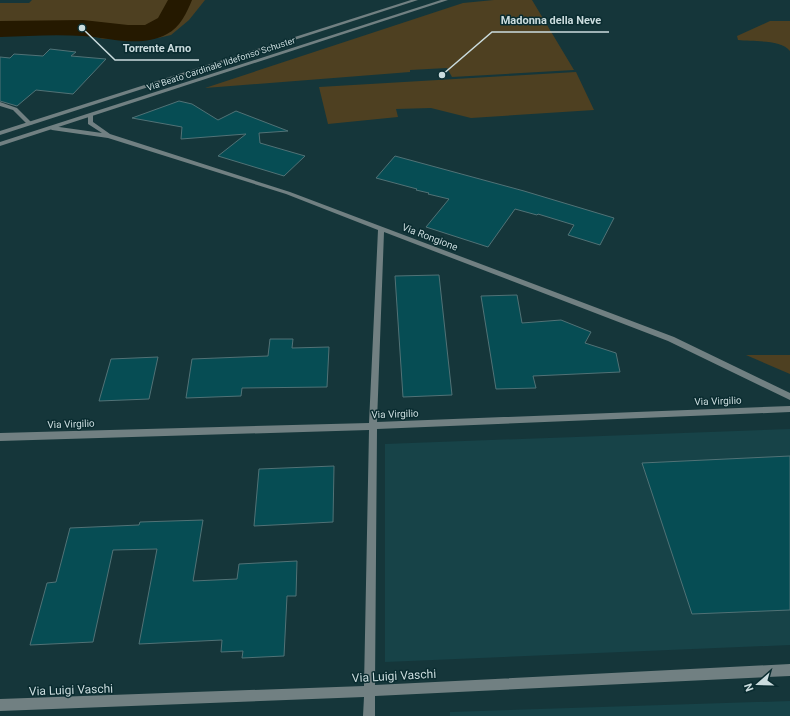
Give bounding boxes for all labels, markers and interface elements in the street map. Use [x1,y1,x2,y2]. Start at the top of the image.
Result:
callout: Madonna della Neve [492,9,609,32]
text: Madonna della Neve [501,14,601,27]
street label: Via Beato Cardinale Ildefonso Schuster [145,35,297,93]
callout: Torrente Arno [115,37,199,60]
text: Torrente Arno [123,42,191,55]
street label: Via Rongione [401,221,459,253]
street label: Via Virgilio [694,395,742,407]
street label: Via Virgilio [371,408,419,420]
street label: Via Virgilio [47,418,95,430]
north arrow [738,664,778,704]
street label: Via Luigi Vaschi [352,667,437,685]
text: N [742,681,757,693]
street label: Via Luigi Vaschi [29,682,113,698]

